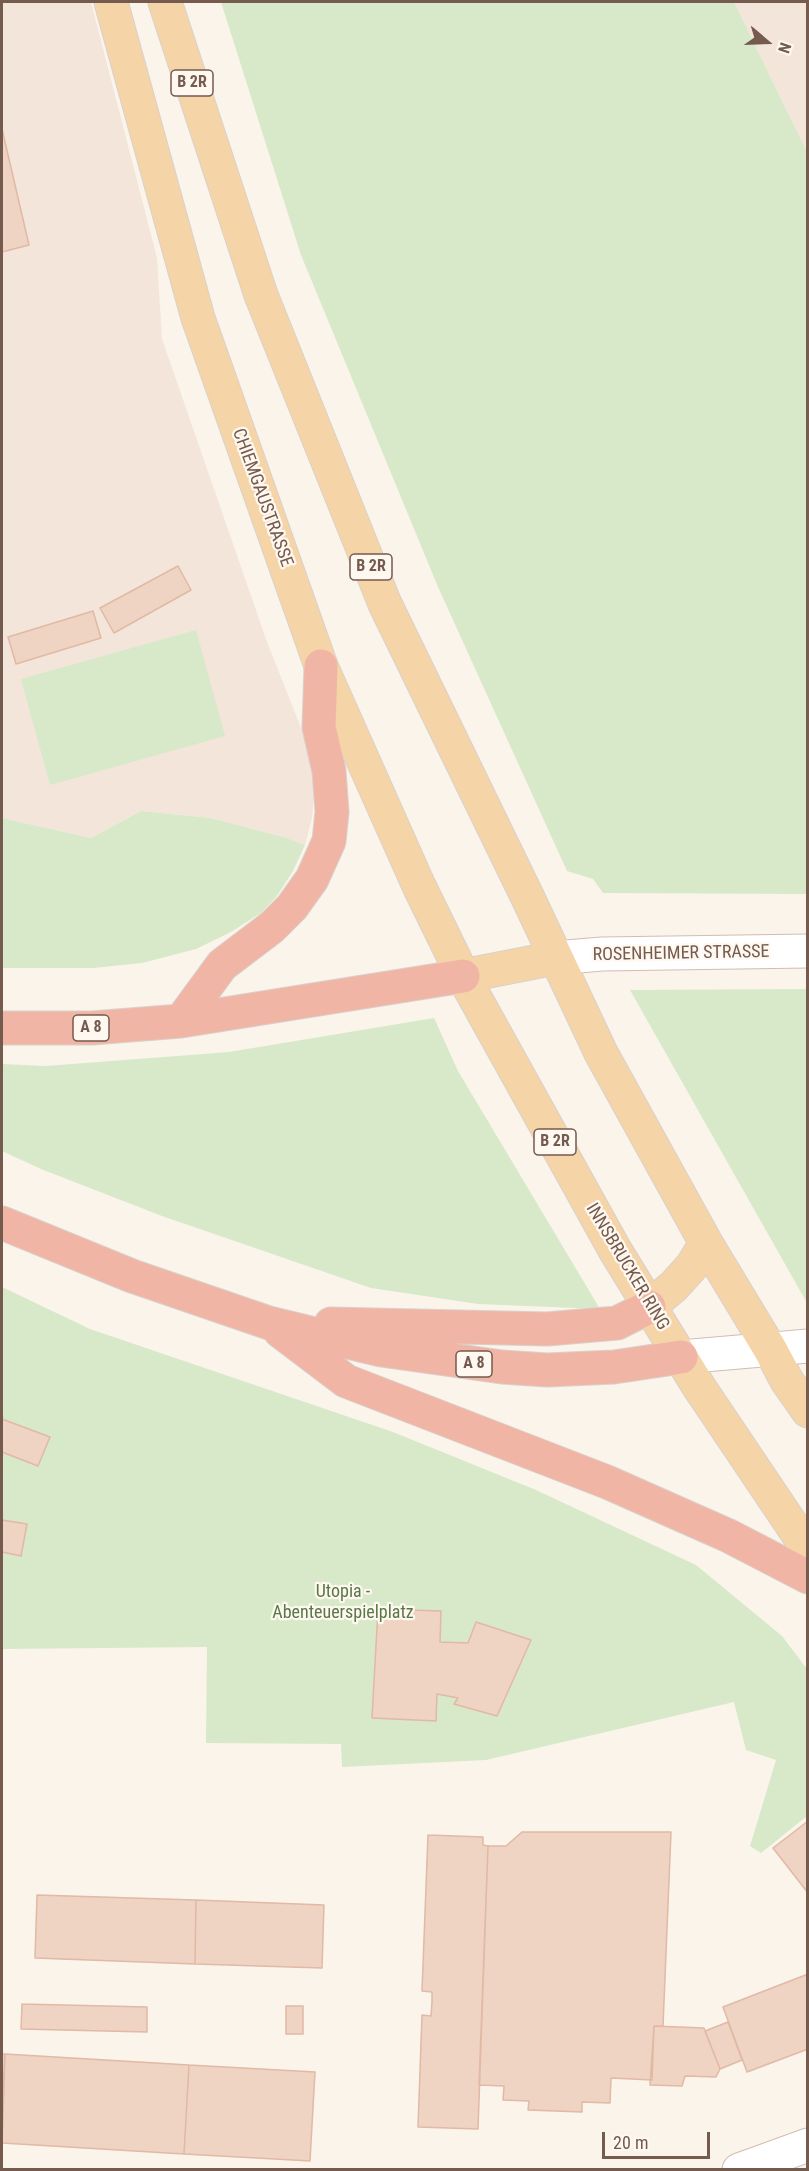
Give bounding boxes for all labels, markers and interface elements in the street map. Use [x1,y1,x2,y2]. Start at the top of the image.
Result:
north arrow [737,12,797,72]
text: N [774,40,795,56]
road number: B 2R [171,70,213,96]
street label: CHIEMGAUSTRASSE [227,426,297,570]
road number: B 2R [350,554,392,580]
street label: ROSENHEIMER STRASSE [592,942,770,966]
road number: A 8 [73,1015,109,1041]
road number: B 2R [534,1129,576,1155]
street label: INNSBRUCKER RING [581,1200,673,1334]
road number: A 8 [456,1351,492,1377]
park label: Utopia - Abenteuerspielplatz [272,1581,414,1624]
scale bar [605,2120,713,2158]
text: 20 m [613,2132,648,2153]

